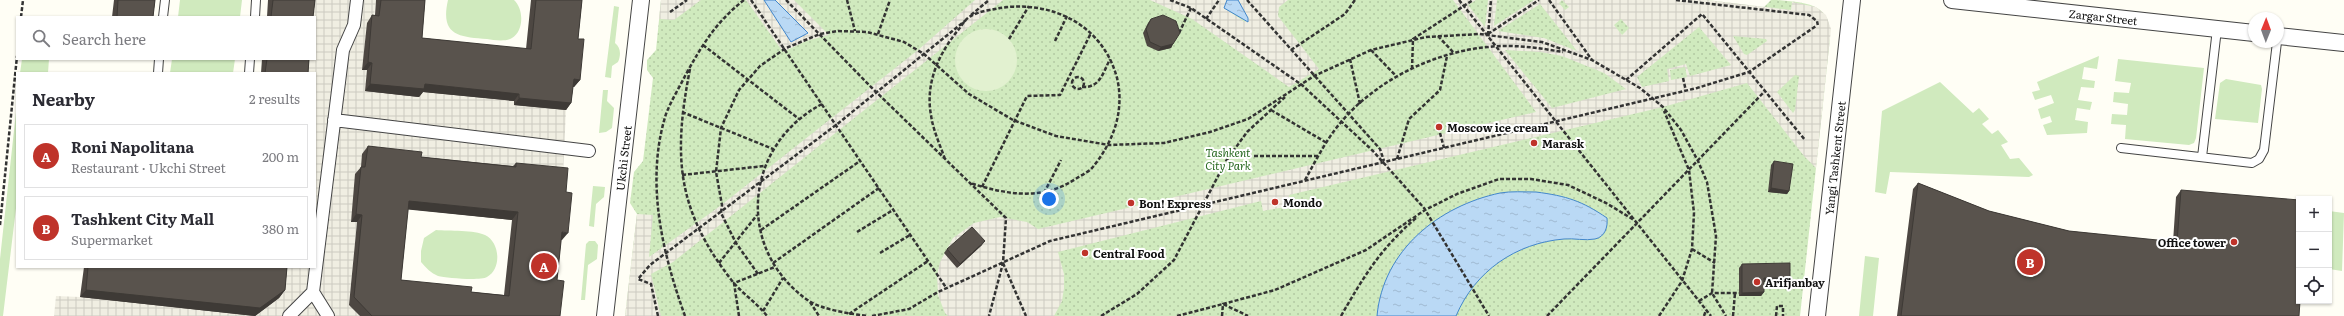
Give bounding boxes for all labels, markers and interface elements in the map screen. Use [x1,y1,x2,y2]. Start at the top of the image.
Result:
street label: Zargar Street [2068,5,2139,28]
north arrow [2248,12,2284,48]
search box [16,16,316,60]
icon: search [30,27,52,49]
text: Search here [62,27,146,50]
text: Nearby [32,86,95,111]
text: 2 results [249,89,300,108]
street label: Yangi Tashkent Street [1820,100,1849,216]
place label: Moscow ice cream [1447,119,1548,135]
marker: Moscow ice cream [1434,122,1444,132]
street label: Ukchi Street [611,124,635,192]
text: Roni Napolitana [71,135,194,158]
place label: Marask [1542,135,1585,151]
marker: Marask [1529,138,1539,148]
park label: Tashkent City Park [1205,144,1251,173]
text: A [41,147,51,166]
text: 200 m [262,147,299,166]
text: Restaurant · Ukchi Street [71,158,226,177]
your location [1039,189,1059,209]
place label: Mondo [1283,194,1322,210]
place label: Bon! Express [1139,195,1211,211]
map controls [2296,196,2332,304]
button: + [2296,196,2332,232]
marker: Mondo [1270,197,1280,207]
marker: Bon! Express [1126,198,1136,208]
text: Tashkent City Mall [71,207,214,230]
text: B [42,219,50,238]
text: 380 m [262,219,299,238]
text: Supermarket [71,230,153,249]
button: − [2296,232,2332,268]
place label: Office tower [2158,234,2226,250]
marker: Office tower [2229,237,2239,247]
place label: Central Food [1093,245,1165,261]
pin: B [2017,247,2043,277]
marker: Central Food [1080,248,1090,258]
pin: A [531,251,557,281]
button: locate [2296,268,2332,304]
place label: Arifjanbay [1765,274,1825,290]
marker: Arifjanbay [1752,277,1762,287]

